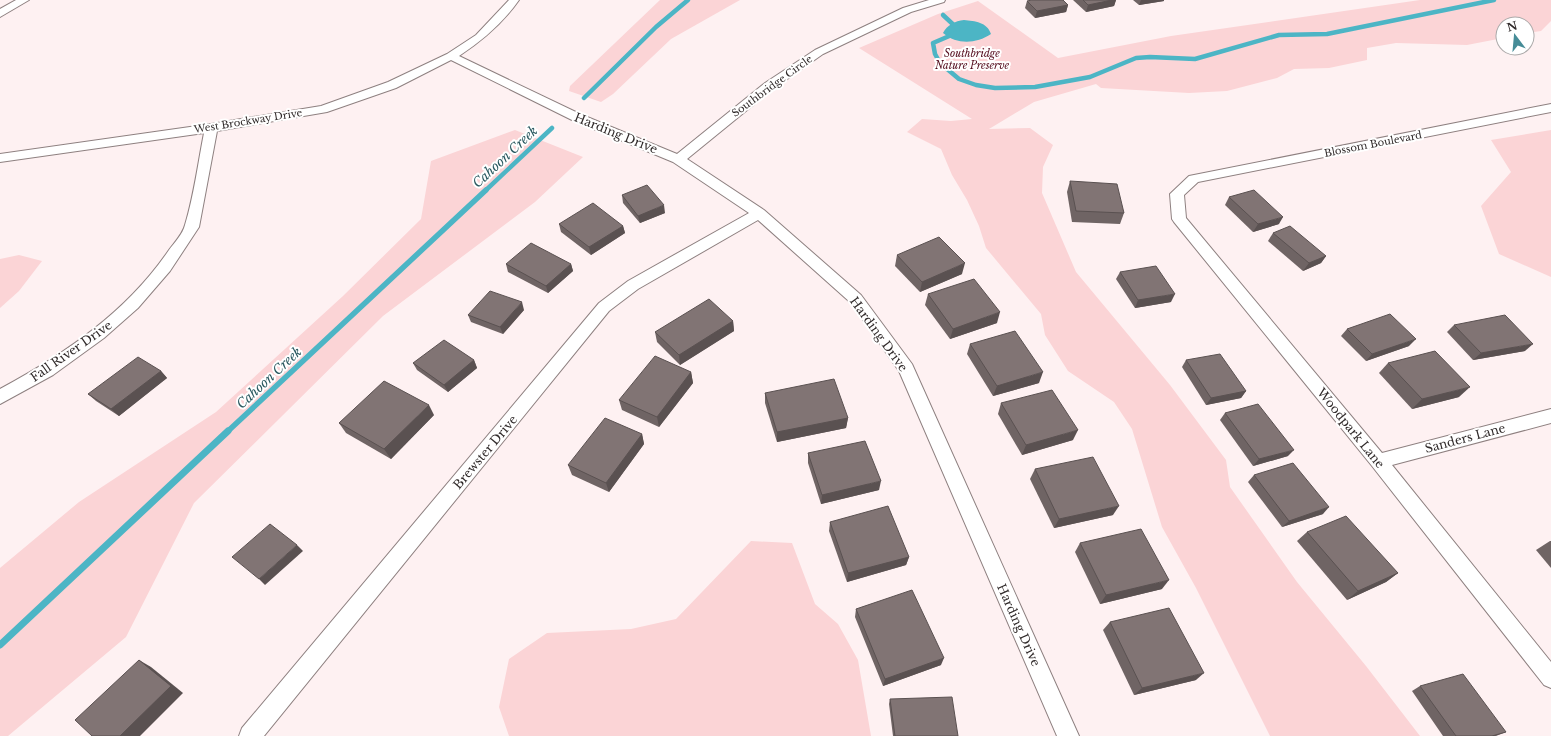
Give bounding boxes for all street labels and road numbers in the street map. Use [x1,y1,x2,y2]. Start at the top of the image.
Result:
street label: Southbridge Circle [729,52,815,120]
street label: West Brockway Drive [192,106,303,136]
street label: Harding Drive [572,109,660,157]
street label: Blossom Boulevard [1323,128,1423,160]
street label: Harding Drive [847,294,911,374]
street label: Fall River Drive [27,317,115,385]
street label: Woodpark Lane [1313,384,1388,471]
street label: Brewster Drive [450,412,520,492]
street label: Sanders Lane [1423,420,1507,456]
street label: Harding Drive [994,581,1044,669]

